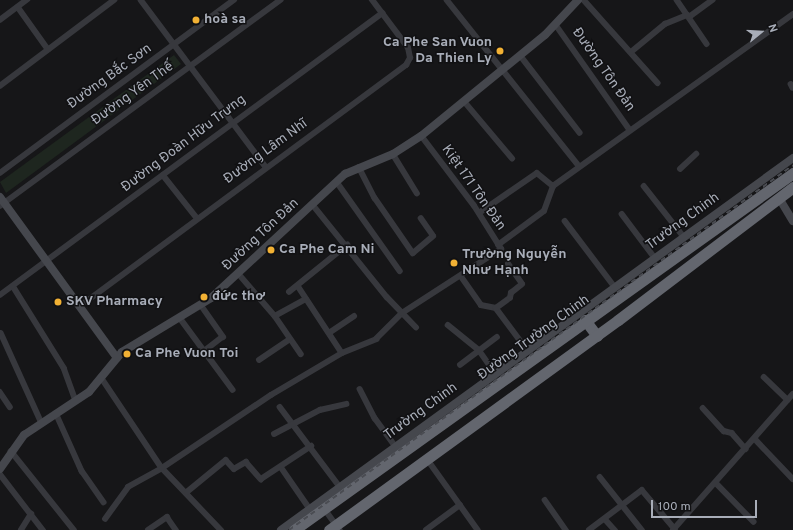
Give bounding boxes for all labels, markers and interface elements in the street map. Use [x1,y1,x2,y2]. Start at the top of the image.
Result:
place label: hoà sa [204,12,246,28]
north arrow [741,12,781,52]
marker: hoà sa [191,15,201,25]
text: N [765,22,780,34]
street label: Đường Tôn Đản [568,25,638,115]
place label: Ca Phe San Vuon Da Thien Ly [382,35,492,68]
street label: Đường Bắc Sơn [65,41,155,113]
marker: Ca Phe San Vuon Da Thien Ly [495,46,505,56]
street label: Đường Yên Thế [88,58,178,130]
street label: Đường Đoàn Hữu Trưng [118,92,250,196]
street label: Đường Lâm Nhĩ [221,116,311,188]
street label: Kiệt 171 Tôn Đản [437,142,509,234]
street label: Trường Chinh [643,190,723,254]
street label: Đường Tôn Đản [219,195,303,275]
place label: Ca Phe Cam Ni [279,242,374,258]
marker: Ca Phe Cam Ni [266,245,276,255]
place label: Trường Nguyễn Như Hạnh [462,247,566,280]
marker: Trường Nguyễn Như Hạnh [449,258,459,268]
place label: đức thơ [212,289,265,305]
marker: đức thơ [199,292,209,302]
street label: Đường Trường Chinh [475,292,593,384]
place label: SKV Pharmacy [66,294,163,310]
marker: SKV Pharmacy [53,297,63,307]
place label: Ca Phe Vuon Toi [135,346,239,362]
marker: Ca Phe Vuon Toi [122,349,132,359]
street label: Trường Chinh [381,380,461,444]
scale bar [653,492,759,518]
text: 100 m [658,499,691,515]

